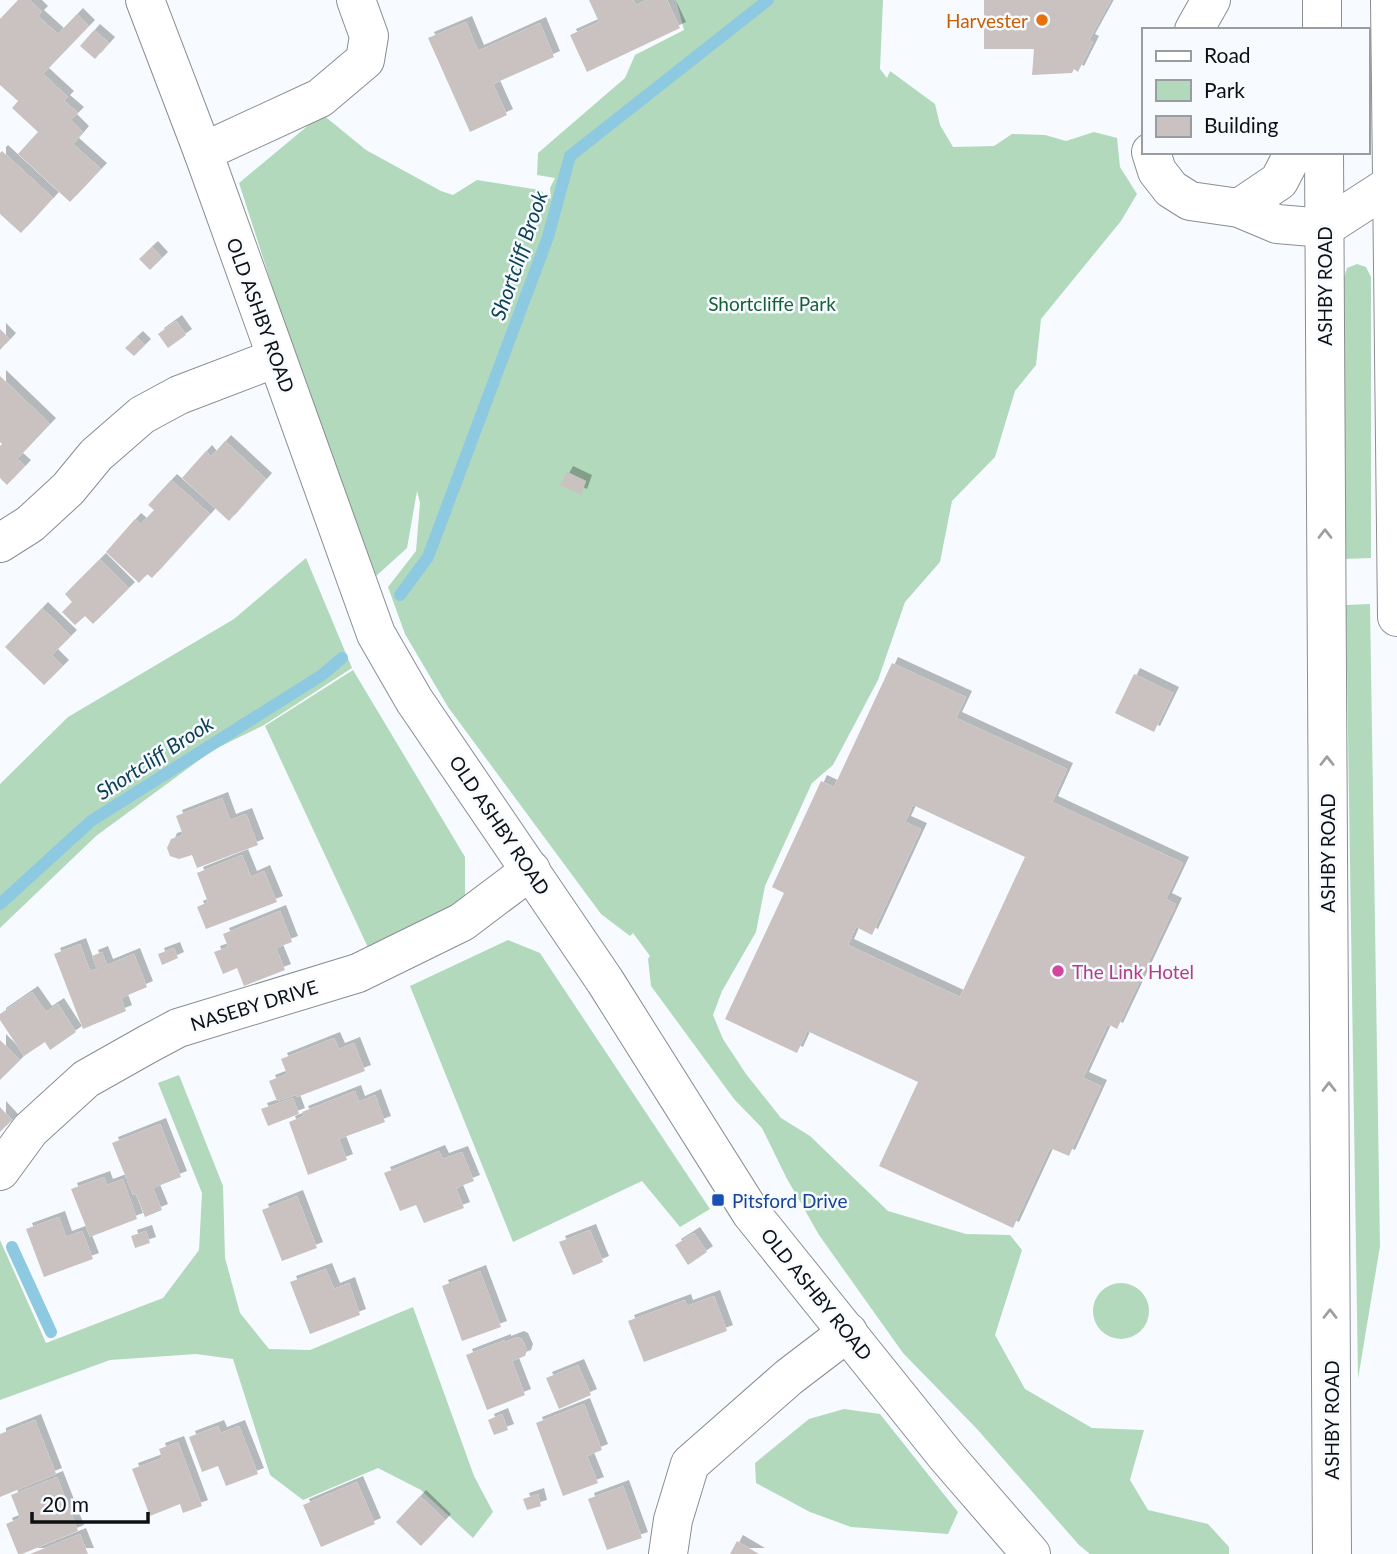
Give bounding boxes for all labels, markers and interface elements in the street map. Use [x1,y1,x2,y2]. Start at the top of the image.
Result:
place label: Harvester [946,9,1028,32]
marker: Harvester [1034,12,1050,28]
legend [1142,28,1369,154]
text: Road [1204,42,1251,67]
text: Park [1204,77,1245,102]
text: Building [1204,112,1279,137]
water label: Shortcliff Brook [484,186,552,323]
street label: ASHBY ROAD [1313,226,1336,346]
street label: OLD ASHBY ROAD [222,234,300,396]
park label: Shortcliffe Park [708,292,836,315]
one-way arrow [1318,528,1333,539]
water label: Shortcliff Brook [91,709,218,804]
street label: OLD ASHBY ROAD [445,751,555,899]
one-way arrow [1319,756,1335,766]
street label: ASHBY ROAD [1316,793,1339,913]
place label: The Link Hotel [1072,960,1194,983]
marker: The Link Hotel [1050,963,1066,979]
street label: NASEBY DRIVE [188,975,320,1035]
one-way arrow [1321,1081,1337,1092]
place label: Pitsford Drive [732,1189,847,1212]
marker: Pitsford Drive [710,1192,726,1208]
street label: OLD ASHBY ROAD [757,1223,877,1365]
one-way arrow [1323,1309,1338,1320]
street label: ASHBY ROAD [1320,1360,1343,1480]
scale bar [32,1480,147,1524]
text: 20 m [42,1491,89,1516]

